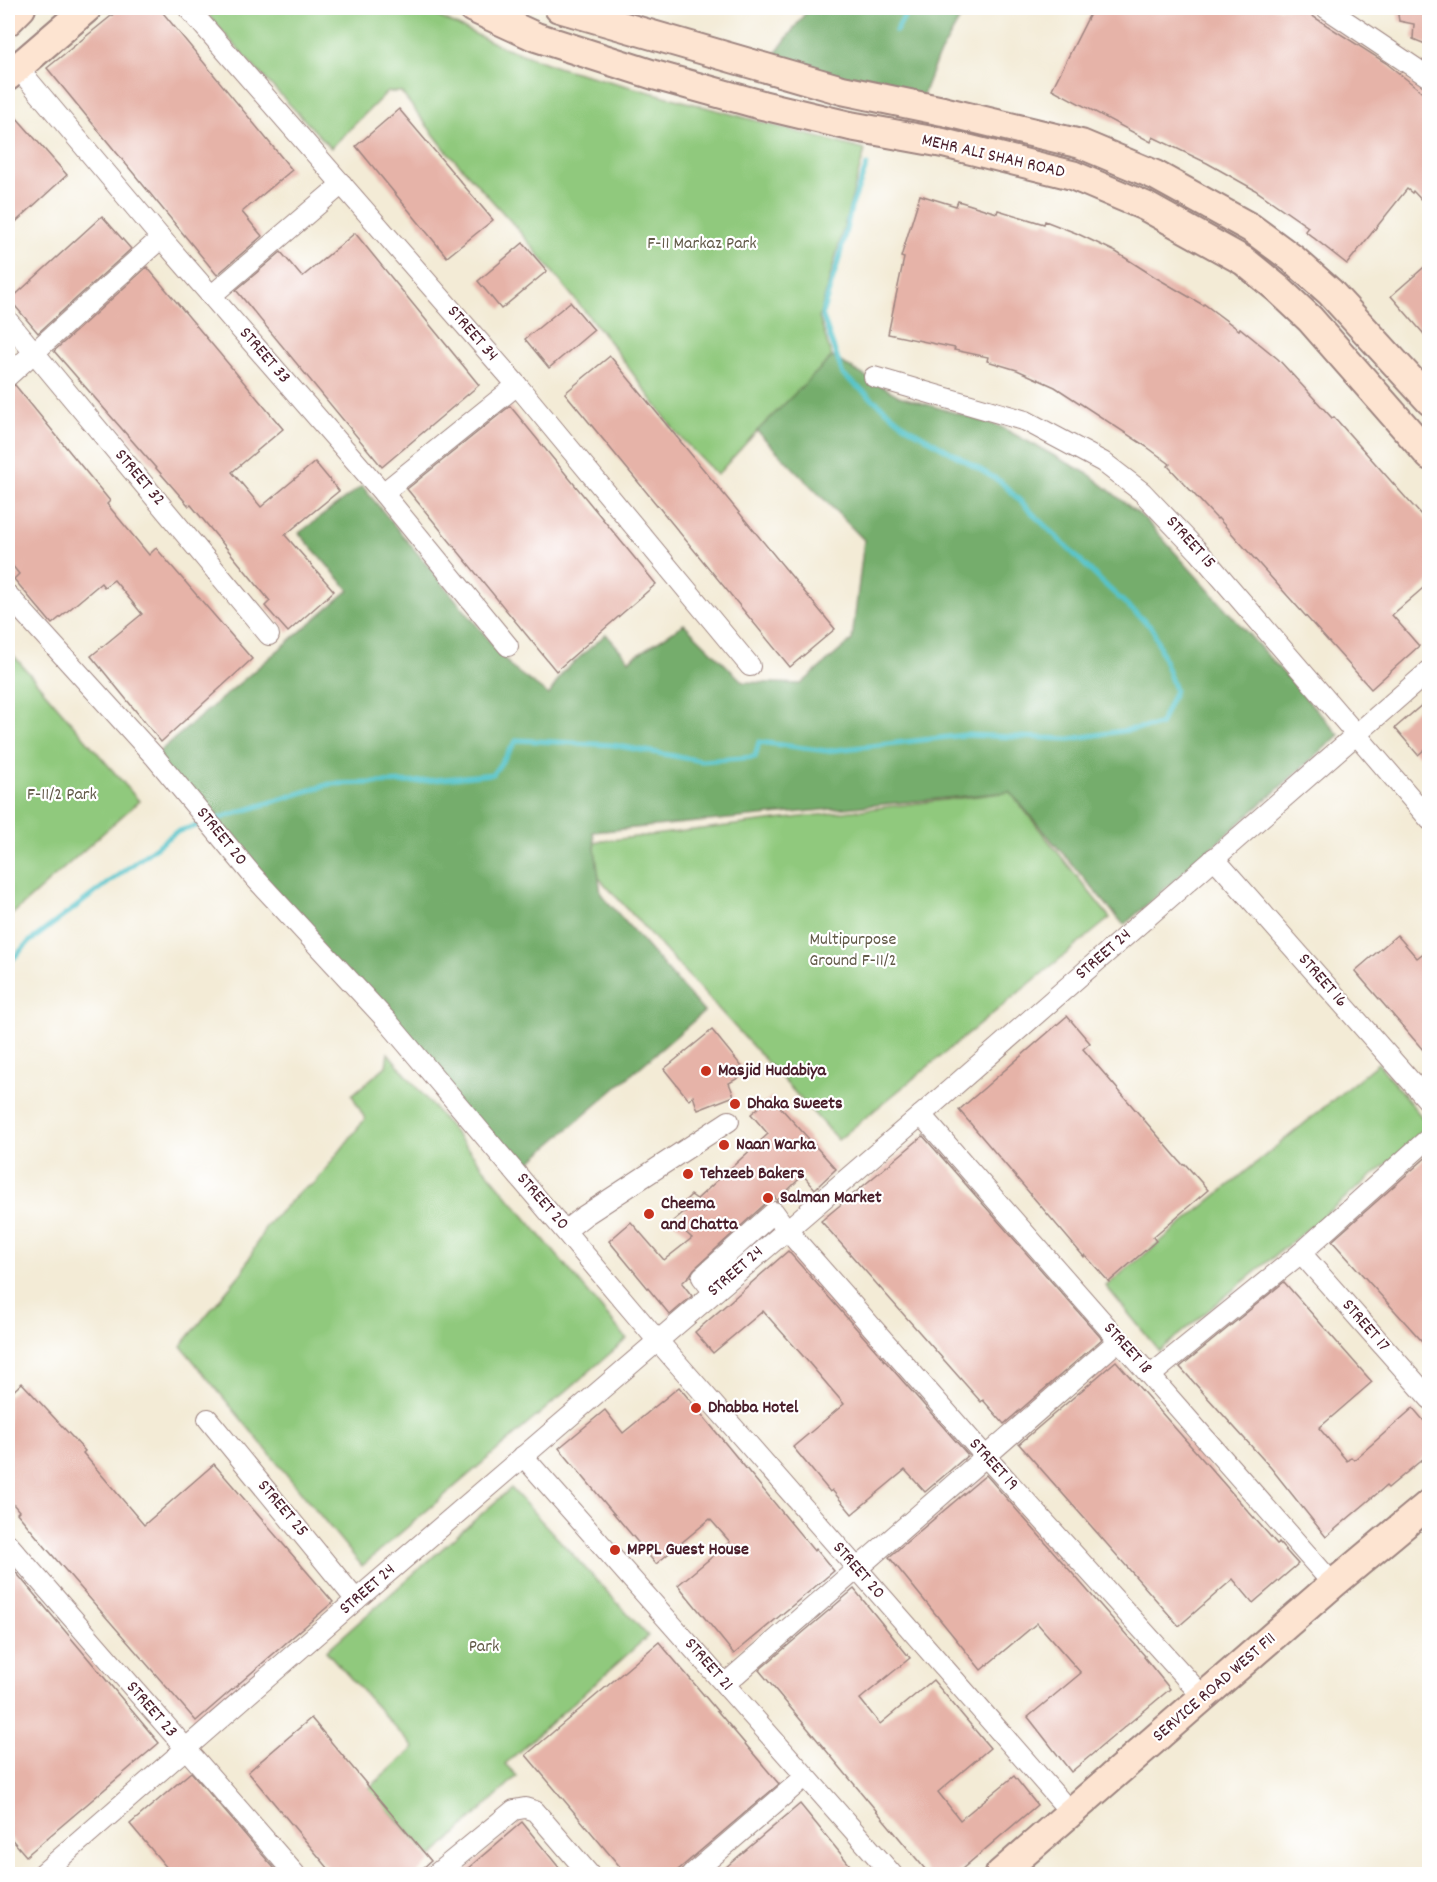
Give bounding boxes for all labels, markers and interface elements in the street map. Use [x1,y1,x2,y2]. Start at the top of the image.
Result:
street label: MEHR ALI SHAH ROAD [919,128,1067,186]
park label: F-11 Markaz Park [647,232,757,257]
street label: STREET 34 [441,300,503,368]
street label: STREET 33 [232,322,296,390]
street label: STREET 32 [108,444,170,512]
street label: STREET 15 [1159,511,1221,575]
park label: F-11/2 Park [27,783,97,808]
street label: STREET 20 [189,802,253,872]
street label: STREET 24 [1071,924,1137,986]
park label: Multipurpose Ground F-11/2 [809,928,897,974]
street label: STREET 16 [1291,949,1353,1013]
place label: Masjid Hudabiya [718,1059,826,1084]
marker: Masjid Hudabiya [699,1064,713,1078]
place label: Dhaka Sweets [747,1092,843,1117]
marker: Dhaka Sweets [728,1097,742,1111]
place label: Naan Warka [736,1133,816,1158]
marker: Naan Warka [717,1138,731,1152]
place label: Tehzeeb Bakers [700,1162,805,1187]
marker: Tehzeeb Bakers [681,1167,695,1181]
street label: STREET 20 [510,1168,574,1236]
place label: Salman Market [780,1186,882,1211]
marker: Salman Market [761,1191,775,1205]
place label: Cheema and Chatta [661,1192,738,1238]
marker: Cheema and Chatta [642,1207,656,1221]
street label: STREET 24 [703,1241,769,1303]
street label: STREET 17 [1335,1294,1395,1358]
street label: STREET 18 [1097,1317,1157,1381]
place label: Dhabba Hotel [708,1396,799,1421]
marker: Dhabba Hotel [689,1401,703,1415]
street label: STREET 19 [962,1433,1024,1497]
street label: STREET 25 [251,1475,313,1543]
street label: STREET 20 [826,1537,890,1605]
place label: MPPL Guest House [627,1538,749,1563]
marker: MPPL Guest House [608,1543,622,1557]
street label: STREET 24 [335,1559,401,1621]
street label: SERVICE ROAD WEST F11 [1148,1627,1282,1749]
street label: STREET 21 [678,1633,738,1697]
park label: Park [469,1635,499,1660]
street label: STREET 23 [119,1676,183,1744]

